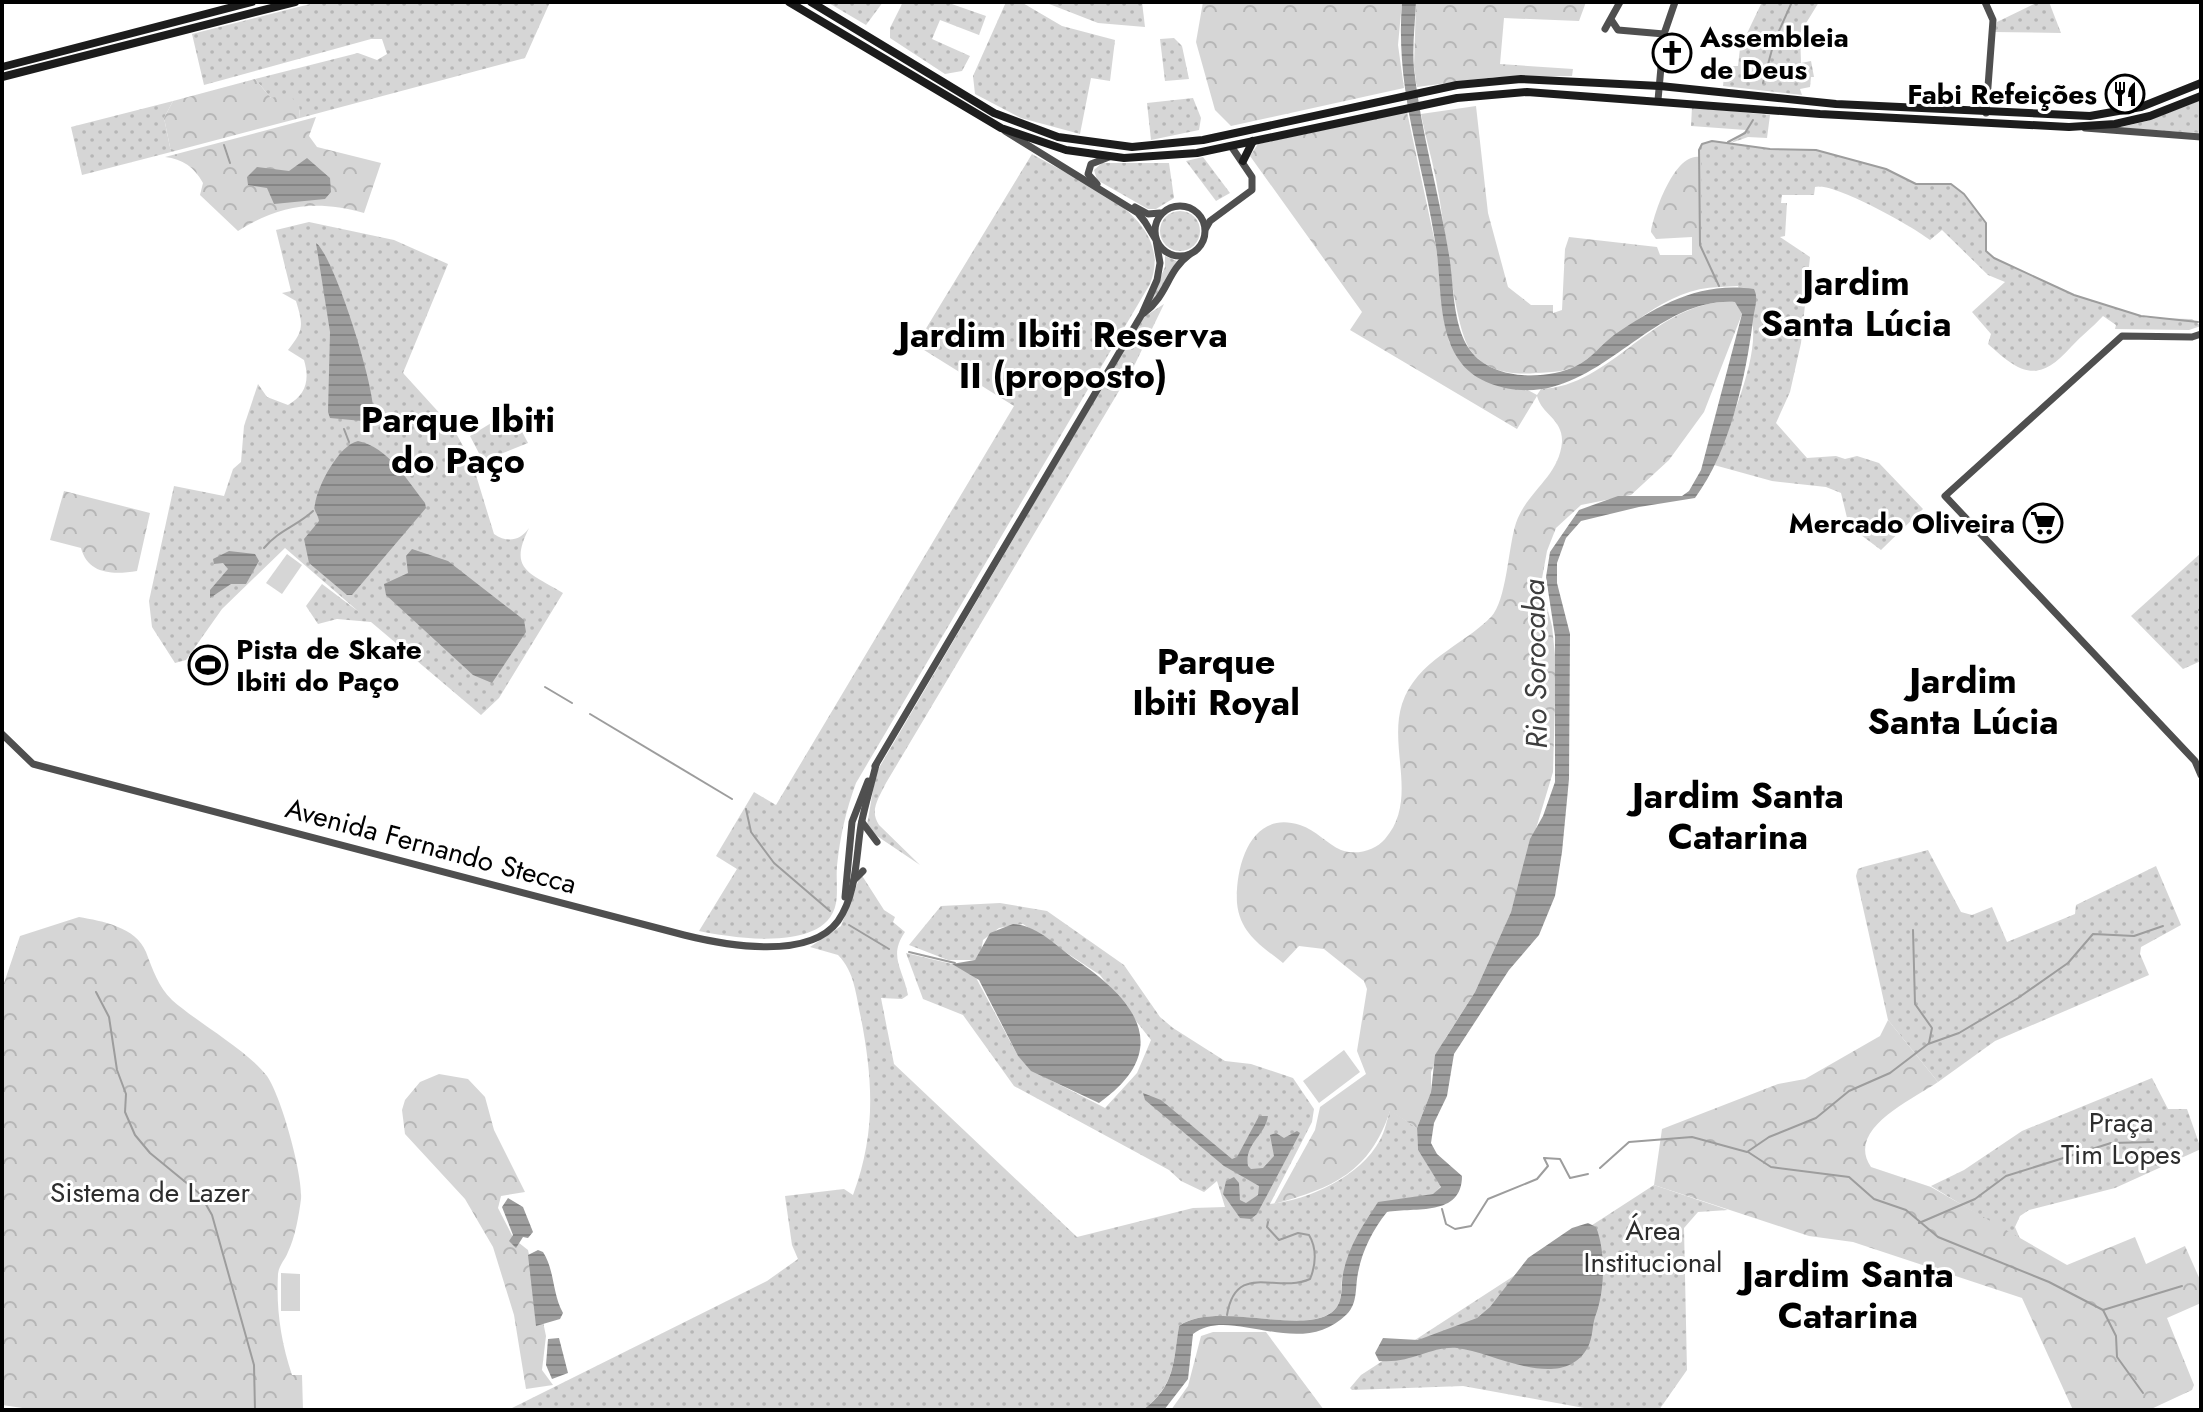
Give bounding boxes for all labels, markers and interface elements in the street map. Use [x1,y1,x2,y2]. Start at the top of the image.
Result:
place label: Assembleia de Deus [1699,17,1849,90]
church icon: Assembleia de Deus [1651,32,1693,74]
restaurant icon: Fabi Refeições [2104,73,2146,115]
place label: Fabi Refeições [1907,74,2097,115]
district label: Jardim Santa Lúcia [1760,256,1952,349]
district label: Jardim Ibiti Reserva II (proposto) [892,308,1228,401]
district label: Parque Ibiti do Paço [361,393,555,486]
supermarket icon: Mercado Oliveira [2022,502,2064,544]
place label: Mercado Oliveira [1789,503,2015,544]
water label: Rio Sorocaba [1512,578,1558,749]
place label: Pista de Skate Ibiti do Paço [236,629,422,702]
district label: Parque Ibiti Royal [1132,635,1300,728]
sports icon: Pista de Skate Ibiti do Paço [187,644,229,686]
district label: Jardim Santa Lúcia [1867,654,2059,747]
district label: Jardim Santa Catarina [1626,769,1844,862]
street label: Avenida Fernando Stecca [281,787,581,905]
park label: Praça Tim Lopes [2061,1102,2181,1175]
park label: Sistema de Lazer [50,1172,250,1213]
park label: Área Institucional [1584,1210,1722,1283]
district label: Jardim Santa Catarina [1736,1248,1954,1341]

